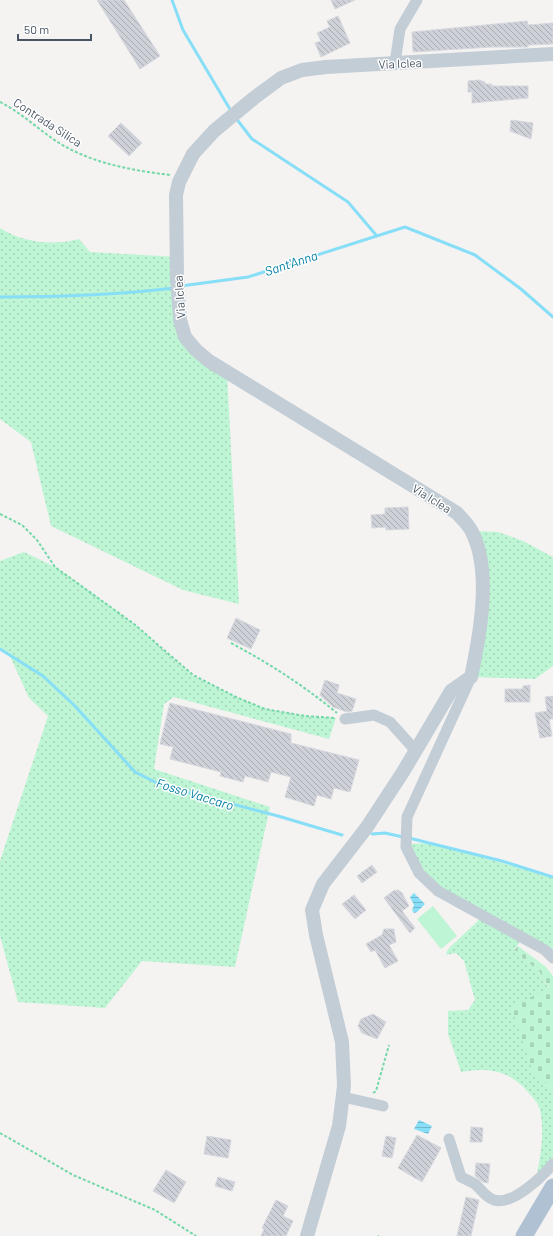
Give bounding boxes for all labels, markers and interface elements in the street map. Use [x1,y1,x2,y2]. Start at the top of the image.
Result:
scale bar [18,16,91,42]
text: 50 m [24,22,49,36]
street label: Via Iclea [378,55,422,71]
street label: Contrada Silica [11,95,85,149]
water label: Sant'Anna [263,247,320,279]
street label: Via Iclea [171,275,187,319]
street label: Via Iclea [410,481,454,515]
water label: Fosso Vaccaro [154,775,236,813]

